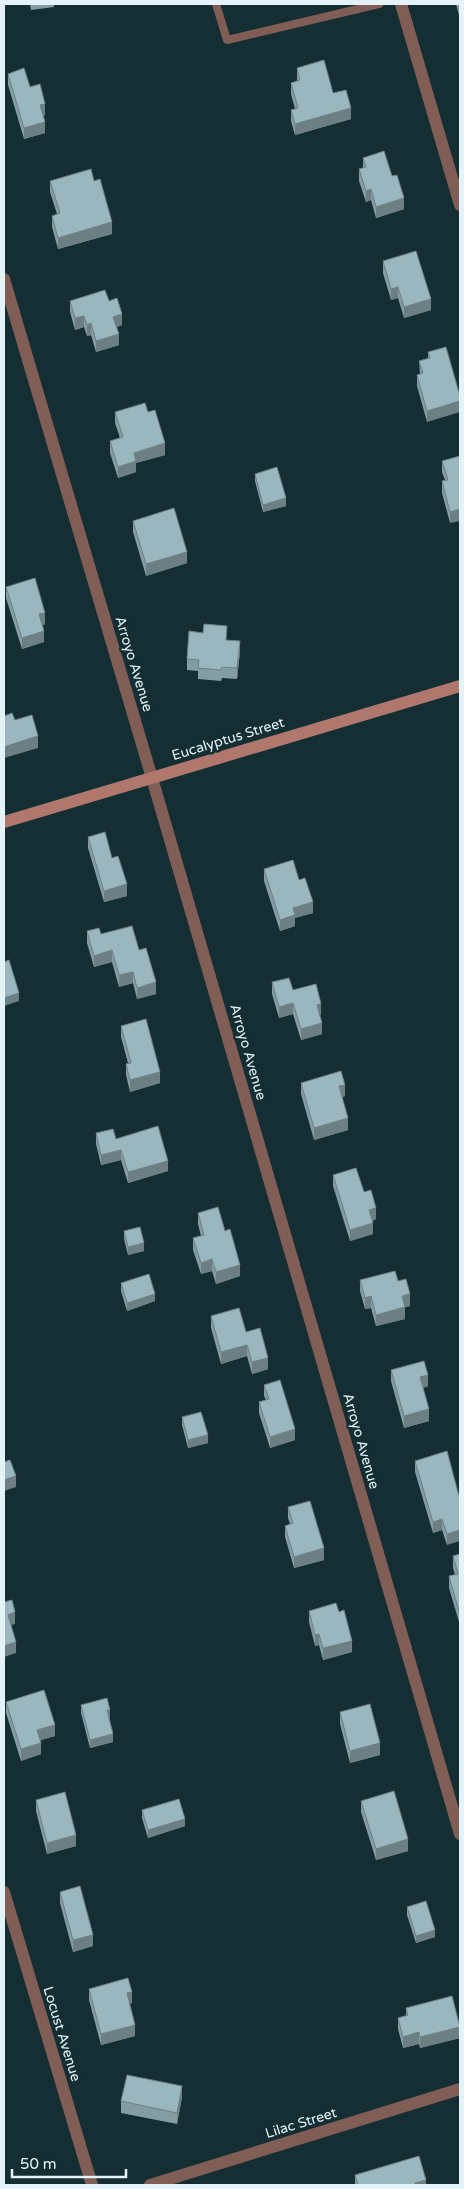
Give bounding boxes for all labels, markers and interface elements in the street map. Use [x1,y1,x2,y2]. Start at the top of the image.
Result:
street label: Arroyo Avenue [111,614,157,714]
street label: Eucalyptus Street [170,714,287,764]
street label: Arroyo Avenue [226,1002,270,1102]
street label: Arroyo Avenue [339,1391,383,1491]
street label: Locust Avenue [39,1984,85,2084]
street label: Lilac Street [263,2104,339,2142]
scale bar [12,2146,126,2178]
text: 50 m [20,2155,57,2173]

